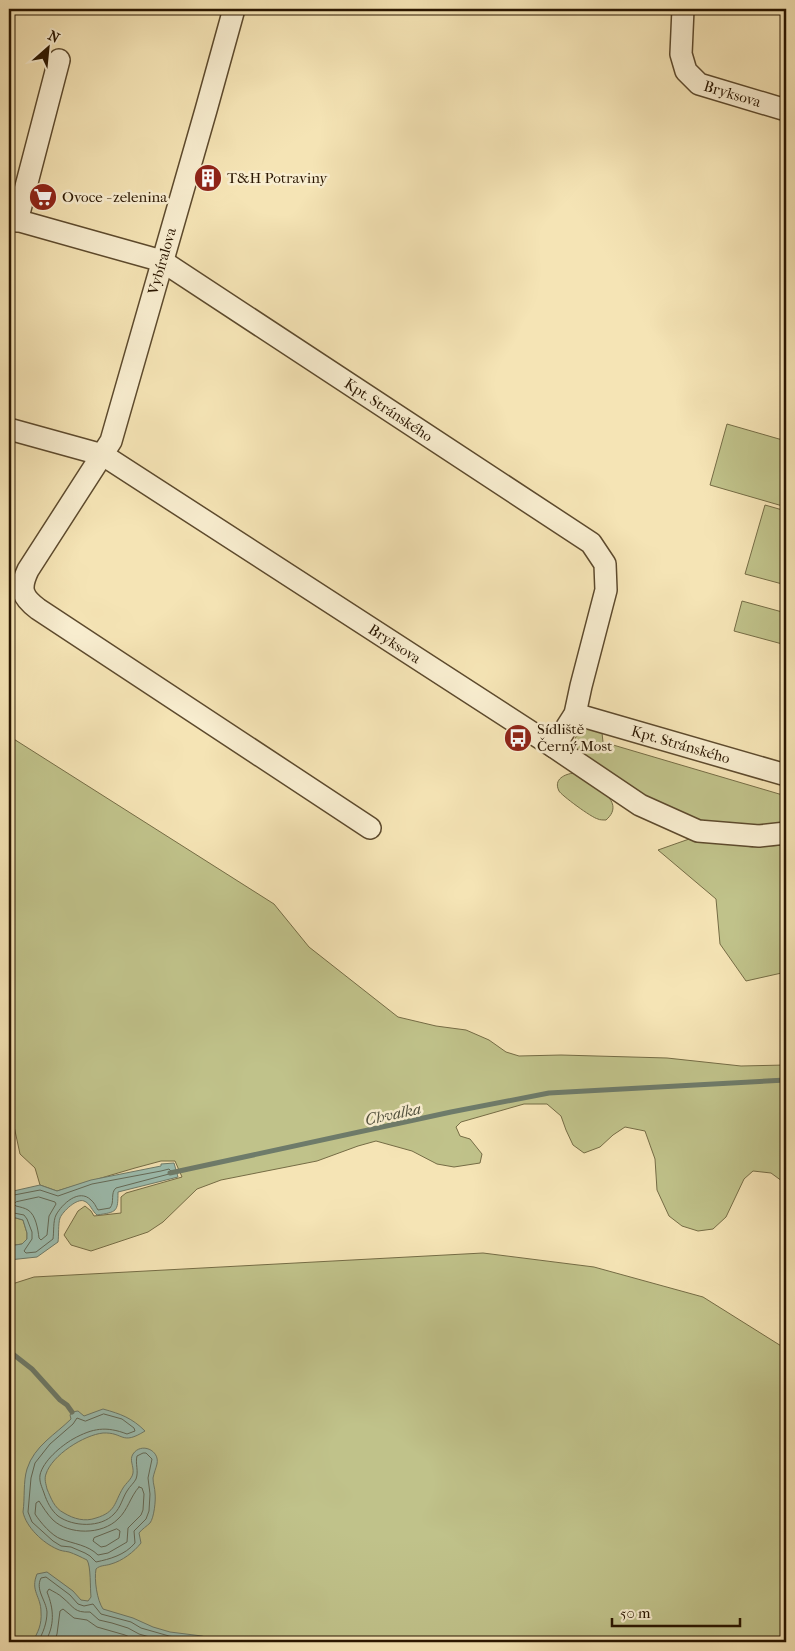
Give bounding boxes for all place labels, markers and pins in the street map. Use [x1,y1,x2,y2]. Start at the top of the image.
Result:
building icon: T&H Potraviny [193,163,223,193]
place label: T&H Potraviny [227,169,328,187]
supermarket icon: Ovoce - zelenina [28,182,58,212]
place label: Ovoce - zelenina [62,188,168,206]
place label: Sídliště Černý Most [537,720,613,755]
bus stop icon: Sídliště Černý Most [503,723,533,753]

